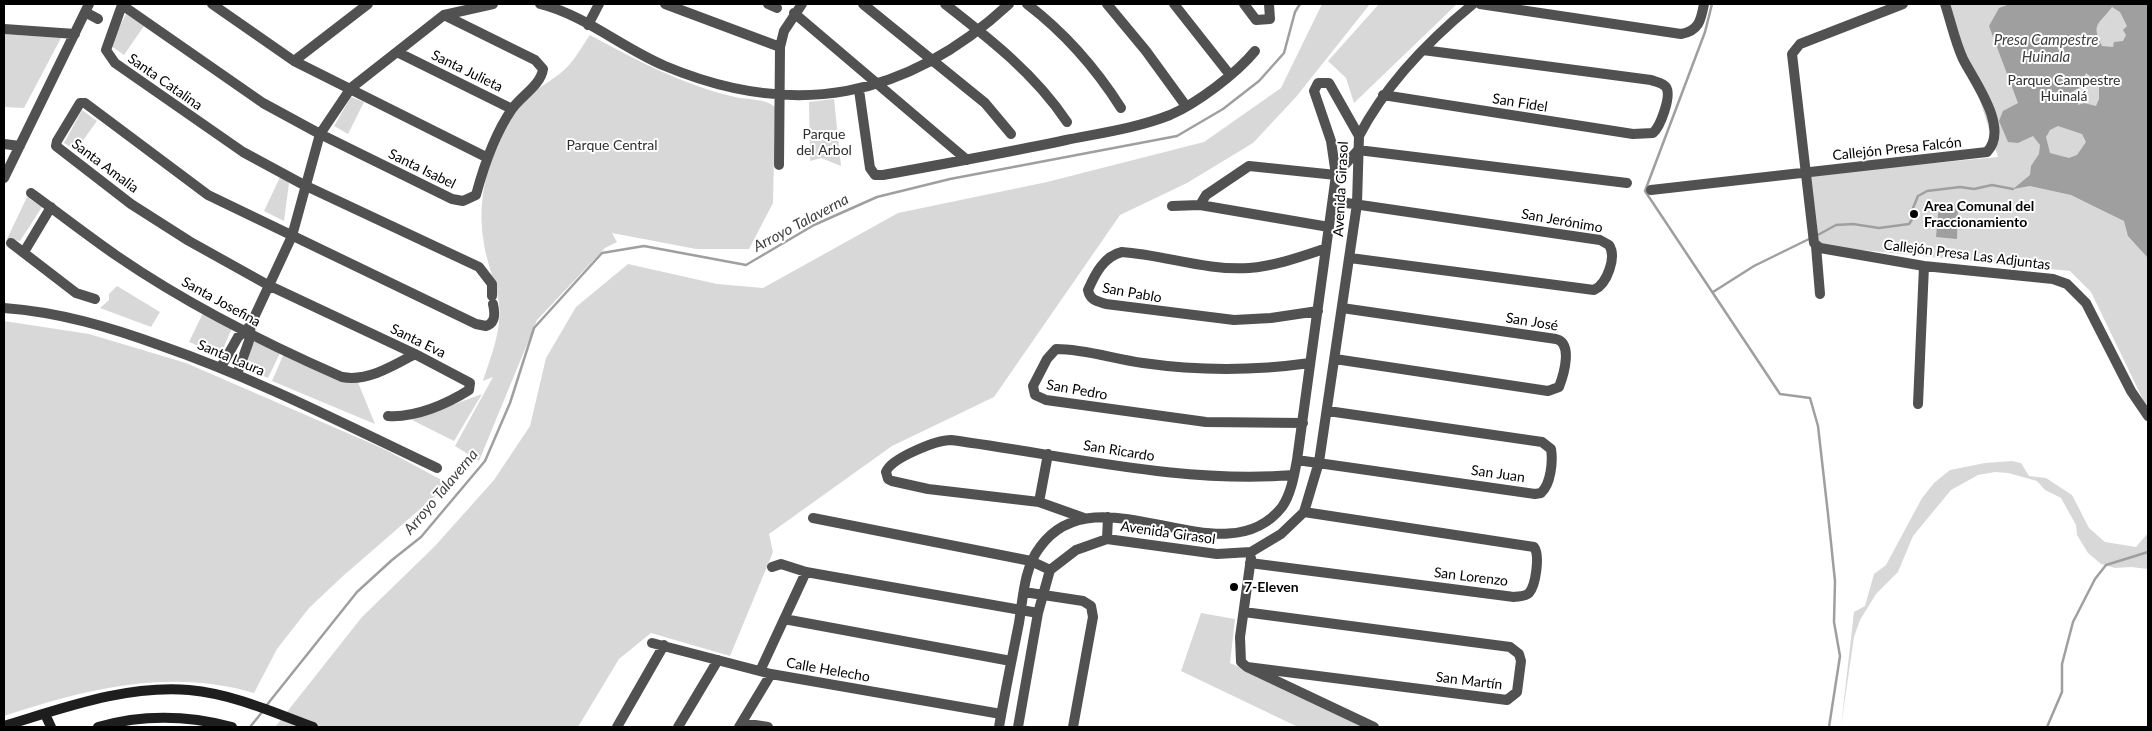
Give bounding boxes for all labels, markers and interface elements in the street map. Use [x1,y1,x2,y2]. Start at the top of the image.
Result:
water label: Presa Campestre Huinala [1994,31,2098,66]
street label: Santa Julieta [429,47,505,95]
street label: Santa Catalina [124,50,206,114]
park label: Parque Campestre Huinalá [2008,72,2120,104]
street label: San Fidel [1491,90,1549,116]
park label: Parque del Arbol [796,126,852,158]
street label: Callejón Presa Falcón [1832,134,1962,164]
street label: Santa Amalia [68,135,142,197]
park label: Parque Central [566,137,658,153]
street label: Avenida Girasol [1330,141,1352,237]
street label: Santa Isabel [386,145,458,193]
water label: Arroyo Talaverna [750,190,852,256]
place label: Area Comunal del Fraccionamiento [1924,198,2034,230]
street label: San Jerónimo [1520,206,1604,236]
marker: Area Comunal del Fraccionamiento [1908,208,1920,220]
street label: Callejón Presa Las Adjuntas [1883,236,2051,274]
street label: Santa Josefina [179,273,263,331]
street label: San Pablo [1101,280,1163,306]
street label: San José [1505,310,1559,334]
street label: Santa Eva [388,320,448,362]
street label: Santa Laura [195,336,267,380]
street label: San Pedro [1045,376,1109,404]
street label: San Ricardo [1082,437,1156,465]
water label: Arroyo Talaverna [400,446,482,538]
street label: San Juan [1470,462,1526,486]
street label: Avenida Girasol [1119,518,1217,548]
street label: San Lorenzo [1433,564,1509,590]
place label: 7-Eleven [1244,579,1299,595]
marker: 7-Eleven [1228,581,1240,593]
street label: Calle Helecho [785,654,871,686]
street label: San Martín [1435,669,1503,693]

